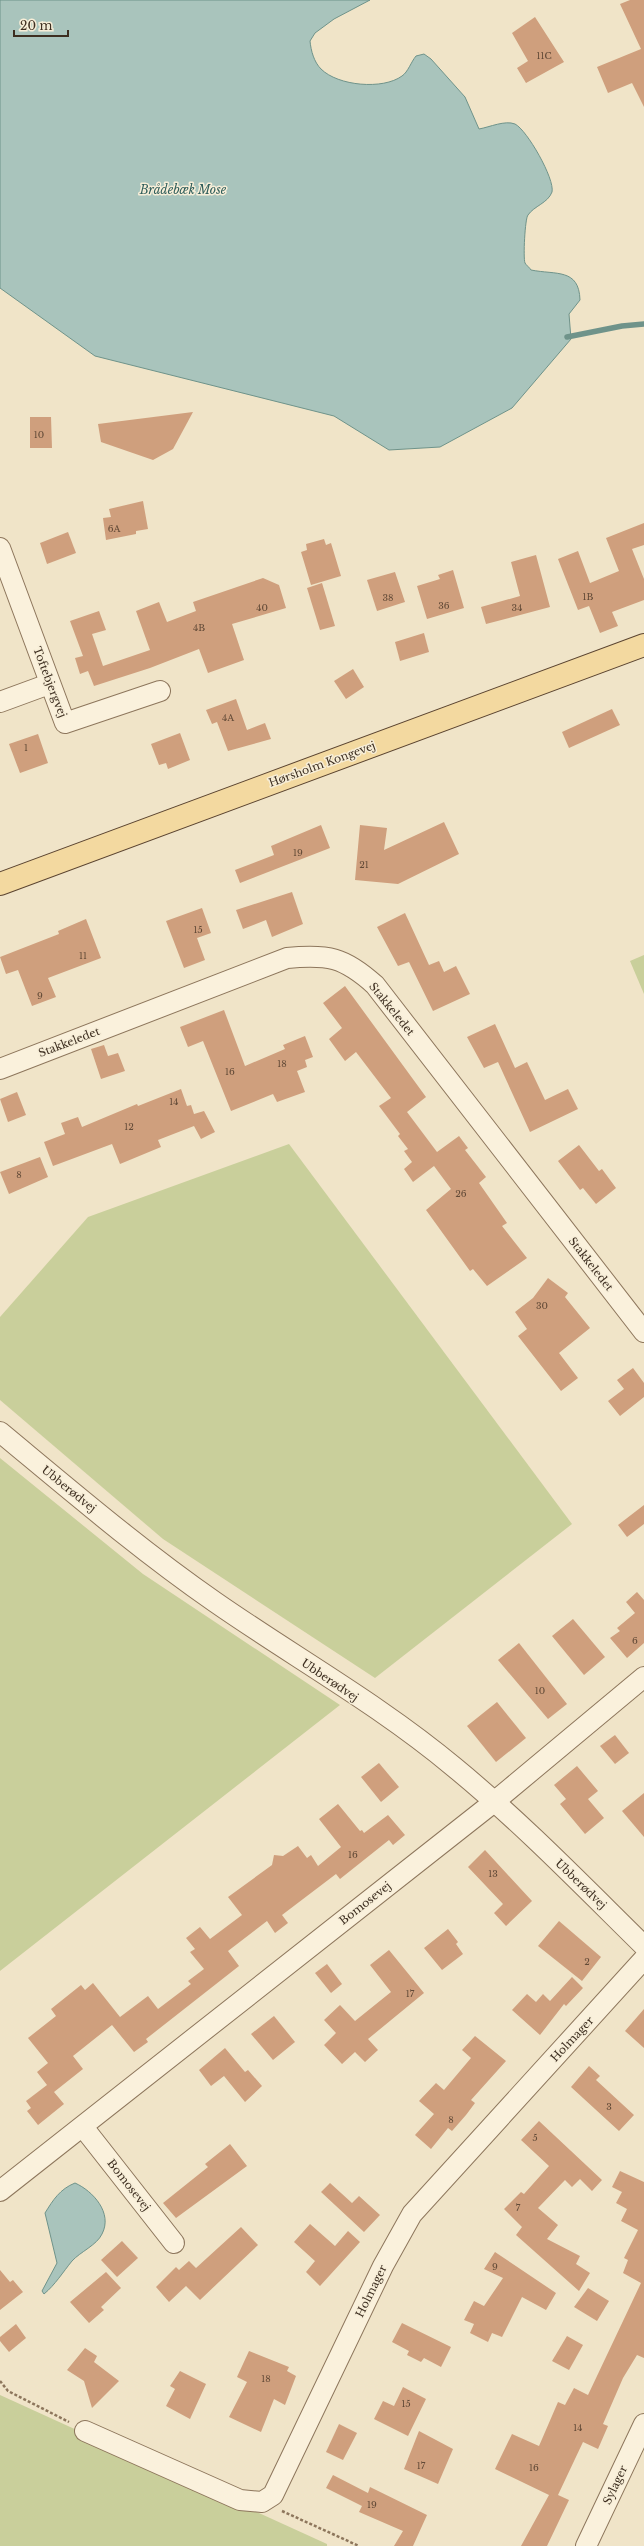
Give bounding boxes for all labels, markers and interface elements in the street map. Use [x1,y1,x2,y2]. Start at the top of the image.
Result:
scale bar [14,12,68,38]
text: 20 m [20,18,52,33]
house number: 11C [536,50,552,61]
water label: Brådebæk Mose [139,182,227,197]
house number: 10 [34,429,44,440]
house number: 6A [108,523,121,534]
house number: 1B [583,591,594,602]
house number: 38 [383,592,394,603]
house number: 36 [438,600,450,611]
house number: 40 [256,602,268,613]
house number: 34 [512,602,522,613]
house number: 4B [193,622,205,633]
street label: Toftebjergvej [30,645,70,719]
house number: 4A [222,712,235,723]
street label: Hørsholm Kongevej [267,738,377,790]
house number: 1 [24,742,28,753]
house number: 19 [293,847,303,858]
house number: 21 [359,859,369,870]
house number: 15 [193,924,203,935]
house number: 11 [79,950,87,961]
street label: Stakkeledet [366,980,418,1039]
house number: 9 [37,990,43,1001]
street label: Stakkeledet [36,1024,102,1060]
house number: 18 [277,1058,287,1069]
house number: 16 [225,1066,235,1077]
house number: 14 [169,1096,179,1107]
house number: 12 [124,1121,134,1132]
house number: 8 [16,1169,22,1180]
house number: 26 [455,1188,467,1199]
street label: Stakkeledet [566,1234,617,1294]
house number: 30 [536,1300,548,1311]
street label: Ubberødvej [39,1463,99,1515]
house number: 6 [632,1635,638,1646]
street label: Ubberødvej [299,1656,361,1704]
house number: 10 [535,1685,545,1696]
house number: 16 [348,1849,358,1860]
street label: Ubberødvej [552,1856,610,1912]
house number: 13 [488,1868,498,1879]
street label: Bomosevej [336,1878,394,1928]
house number: 2 [584,1956,590,1967]
house number: 17 [406,1988,415,1999]
street label: Holmager [548,2013,597,2064]
house number: 3 [606,2101,612,2112]
house number: 8 [448,2114,454,2125]
house number: 5 [532,2132,538,2143]
street label: Bomosevej [104,2156,154,2214]
house number: 7 [516,2202,521,2213]
house number: 9 [492,2261,498,2272]
street label: Holmager [352,2262,390,2320]
house number: 18 [261,2373,271,2384]
house number: 15 [401,2398,411,2409]
house number: 14 [573,2422,583,2433]
house number: 17 [417,2460,426,2471]
house number: 16 [529,2462,539,2473]
street label: Sylager [600,2463,630,2507]
house number: 19 [367,2499,377,2510]

